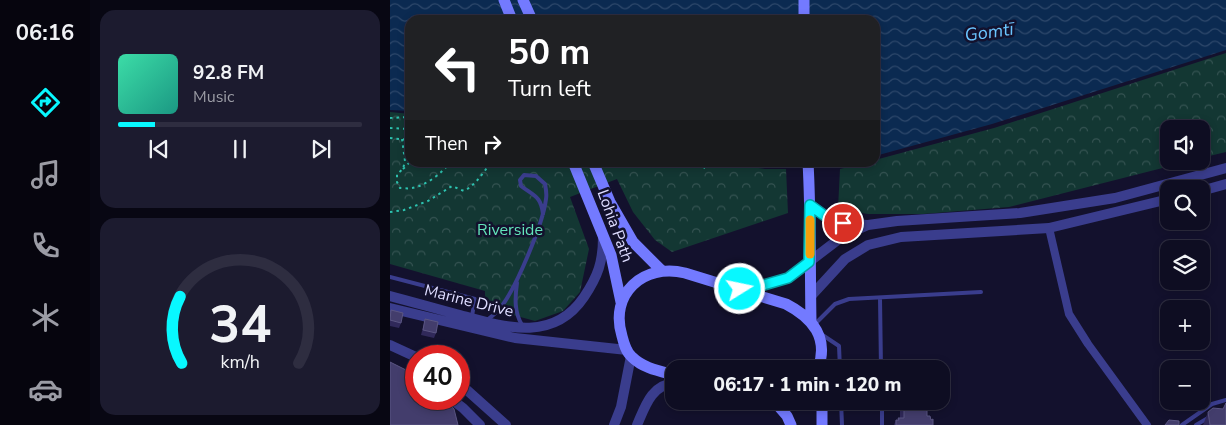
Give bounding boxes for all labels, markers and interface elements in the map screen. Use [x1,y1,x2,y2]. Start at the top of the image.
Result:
water label: Gomtī [963,16,1018,47]
text: 06:16 [16,18,74,48]
text: 50 m [508,29,590,76]
icon: left [425,35,490,100]
text: 92.8 FM [193,60,264,86]
text: Turn left [508,74,591,104]
icon: directions [28,85,63,120]
text: Music [193,86,234,108]
map controls [1160,120,1210,410]
button: sound [1160,120,1210,170]
icon: right [478,130,506,158]
text: Then [425,131,468,157]
icon: previous [145,135,173,163]
icon: pause [226,135,254,163]
icon: next [307,135,335,163]
icon: music [28,157,63,192]
button: search [1160,180,1210,230]
street label: Lohia Path [592,187,638,265]
pin [822,202,864,244]
icon: arrive [829,209,857,237]
park label: Riverside [477,219,543,241]
icon: phone [28,228,63,263]
button: layers [1160,240,1210,290]
position arrow [713,262,765,314]
street label: Marine Drive [422,279,516,323]
text: 34 [209,289,271,360]
icon: climate [28,300,63,335]
button: + [1160,300,1210,350]
speed limit sign: 40 [405,345,470,410]
text: km/h [220,350,260,374]
button: − [1160,360,1210,410]
icon: car [28,372,63,407]
text: 06:17 · 1 min · 120 m [714,372,901,398]

